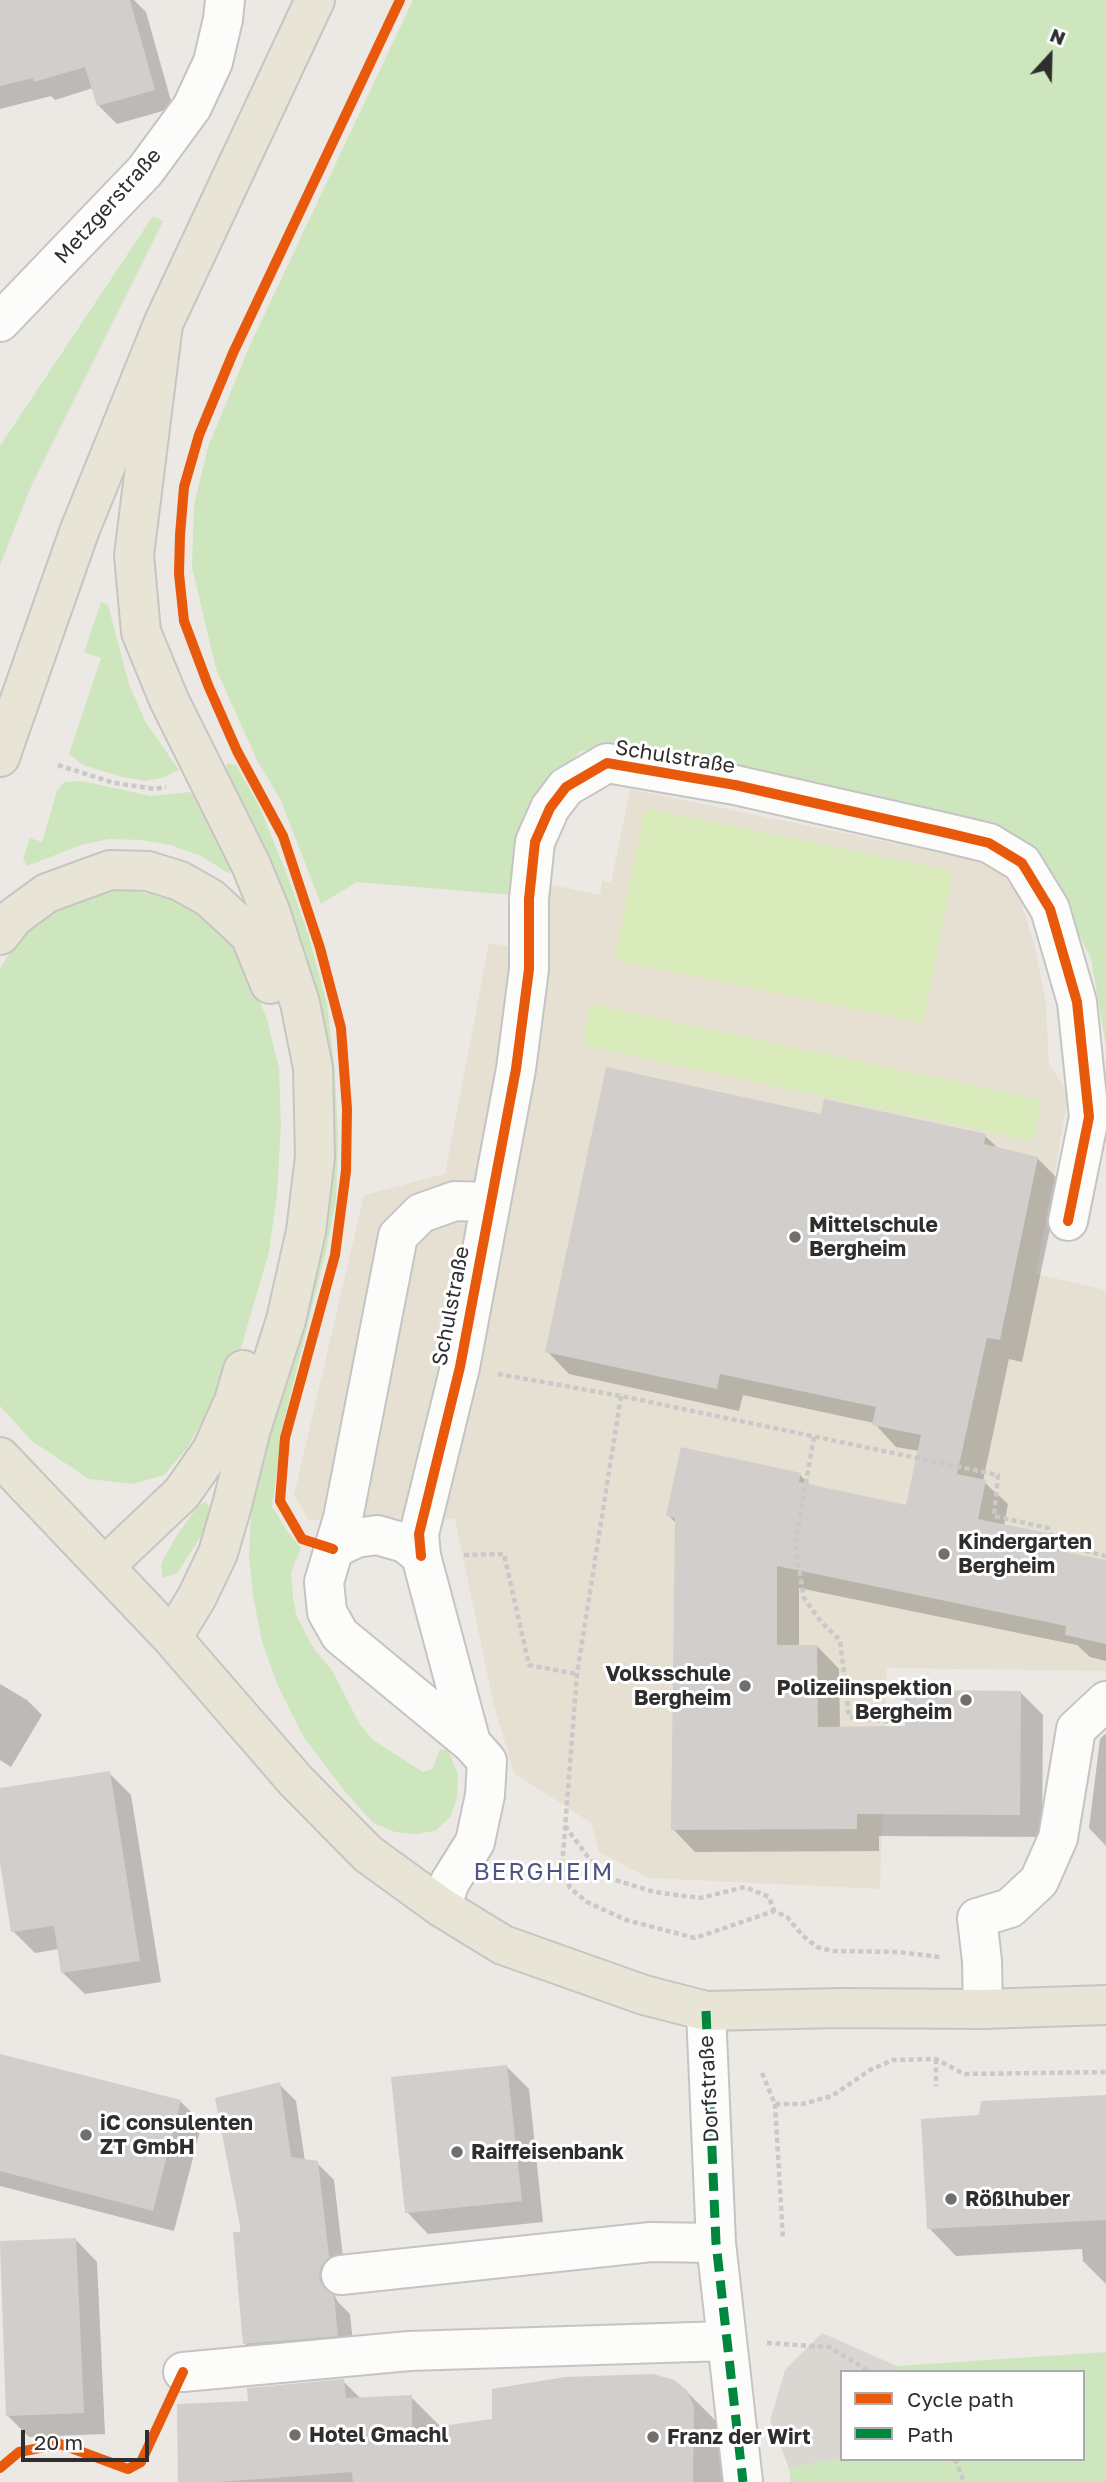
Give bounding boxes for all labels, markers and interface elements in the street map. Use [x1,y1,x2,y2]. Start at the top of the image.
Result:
north arrow [1015,21,1085,91]
text: N [1047,23,1069,49]
street label: Metzgerstraße [50,143,166,269]
street label: Schulstraße [613,735,737,779]
place label: Mittelschule Bergheim [809,1212,938,1262]
marker: Mittelschule Bergheim [787,1229,803,1245]
street label: Schulstraße [427,1244,475,1368]
place label: Kindergarten Bergheim [958,1529,1092,1579]
marker: Kindergarten Bergheim [936,1546,952,1562]
place label: Volksschule Bergheim [606,1661,731,1711]
place label: Polizeiinspektion Bergheim [776,1675,952,1725]
marker: Volksschule Bergheim [737,1678,753,1694]
marker: Polizeiinspektion Bergheim [958,1692,974,1708]
district label: BERGHEIM [474,1858,614,1886]
street label: Dorfstraße [694,2035,724,2143]
place label: iC consulenten ZT GmbH [100,2110,253,2160]
marker: iC consulenten ZT GmbH [78,2127,94,2143]
place label: Raiffeisenbank [471,2139,624,2165]
marker: Raiffeisenbank [449,2144,465,2160]
place label: Rößlhuber [965,2186,1070,2212]
marker: Rößlhuber [943,2191,959,2207]
legend [840,2370,1085,2461]
text: Cycle path [907,2386,1014,2412]
scale bar [24,2416,152,2460]
text: Path [907,2421,954,2447]
place label: Hotel Gmachl [309,2422,448,2448]
place label: Franz der Wirt [667,2424,811,2450]
marker: Hotel Gmachl [287,2427,303,2443]
text: 20 m [34,2429,83,2455]
marker: Franz der Wirt [645,2429,661,2445]

